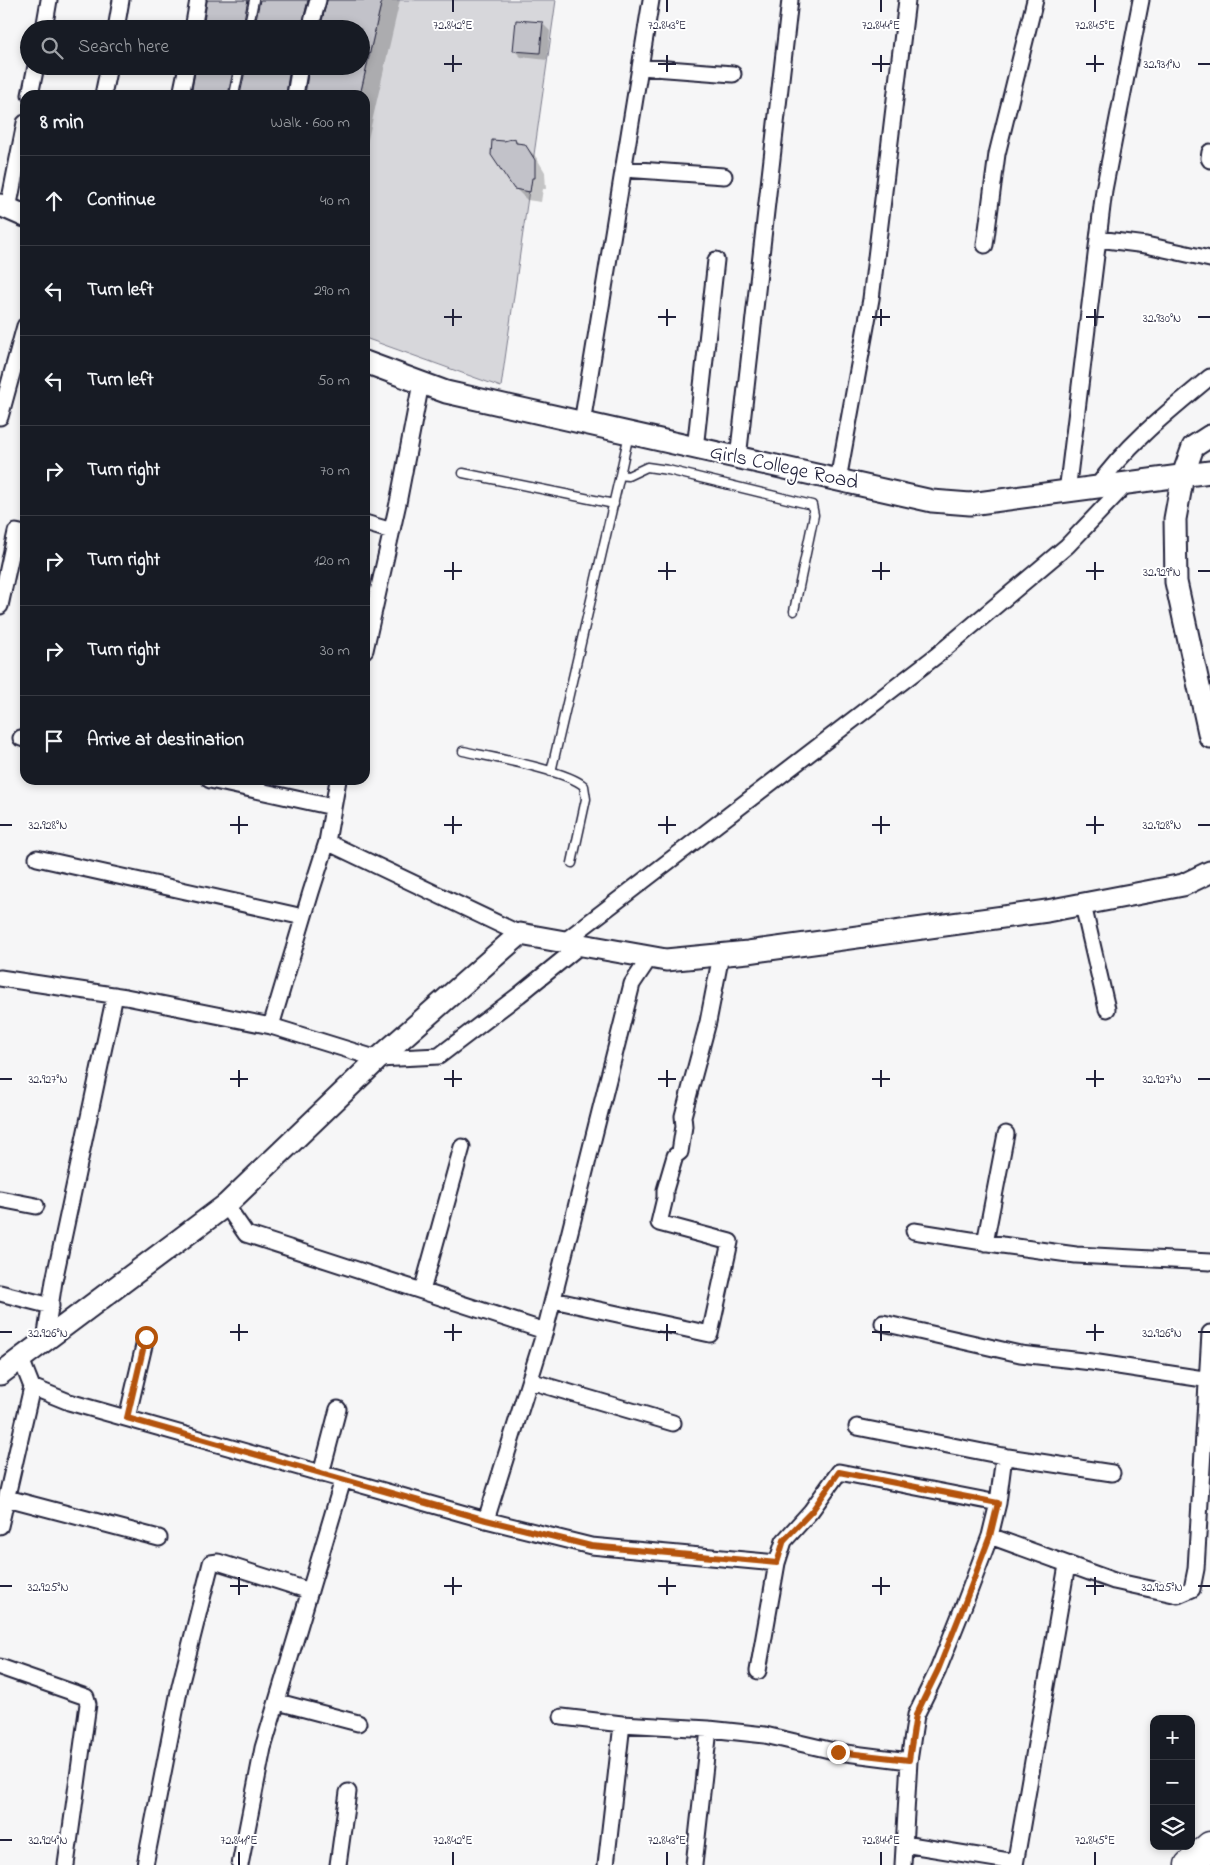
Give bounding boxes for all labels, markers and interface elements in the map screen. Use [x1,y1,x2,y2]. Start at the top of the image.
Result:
text: 72.842°E [433,17,473,35]
text: 72.843°E [648,17,686,35]
text: 72.844°E [862,17,900,35]
text: 72.845°E [1075,17,1115,35]
search box [20,20,370,75]
icon: search [38,34,66,62]
text: Search here [78,34,169,61]
text: 32.931°N [1143,56,1181,74]
text: 8 min [40,108,84,138]
text: Walk · 600 m [271,111,350,135]
icon: ahead [40,187,68,215]
text: Continue [87,187,155,214]
text: 40 m [320,189,350,213]
icon: left [40,277,68,305]
text: Turn left [87,277,154,304]
text: 290 m [314,279,350,303]
text: 32.930°N [1143,310,1181,328]
icon: left [40,367,68,395]
text: Turn left [87,367,154,394]
text: 50 m [318,369,350,393]
street label: Girls College Road [707,438,861,500]
icon: right [40,457,68,485]
text: Turn right [87,457,160,484]
text: 70 m [320,459,350,483]
icon: right [40,547,68,575]
text: Turn right [87,547,160,574]
text: 120 m [314,549,350,573]
text: 32.929°N [1143,564,1181,582]
icon: right [40,637,68,665]
text: Turn right [87,637,160,664]
text: 30 m [320,639,350,663]
icon: arrive [40,727,68,755]
text: Arrive at destination [87,727,244,754]
text: 32.928°N [29,817,67,835]
text: 32.928°N [1143,817,1181,835]
text: 32.927°N [28,1071,68,1089]
text: 32.927°N [1142,1071,1182,1089]
text: 32.926°N [28,1325,68,1343]
text: 32.926°N [1142,1325,1182,1343]
route start [135,1326,158,1349]
text: 32.925°N [27,1579,69,1597]
text: 32.925°N [1141,1579,1183,1597]
map controls [1150,1715,1195,1850]
button: + [1150,1715,1195,1760]
route end [827,1741,850,1764]
button: − [1150,1760,1195,1805]
button: layers [1150,1805,1195,1850]
text: 32.924°N [28,1832,68,1850]
text: 72.841°E [220,1832,258,1850]
text: 72.842°E [433,1832,473,1850]
text: 72.843°E [648,1832,686,1850]
text: 72.844°E [862,1832,900,1850]
text: 72.845°E [1075,1832,1115,1850]

